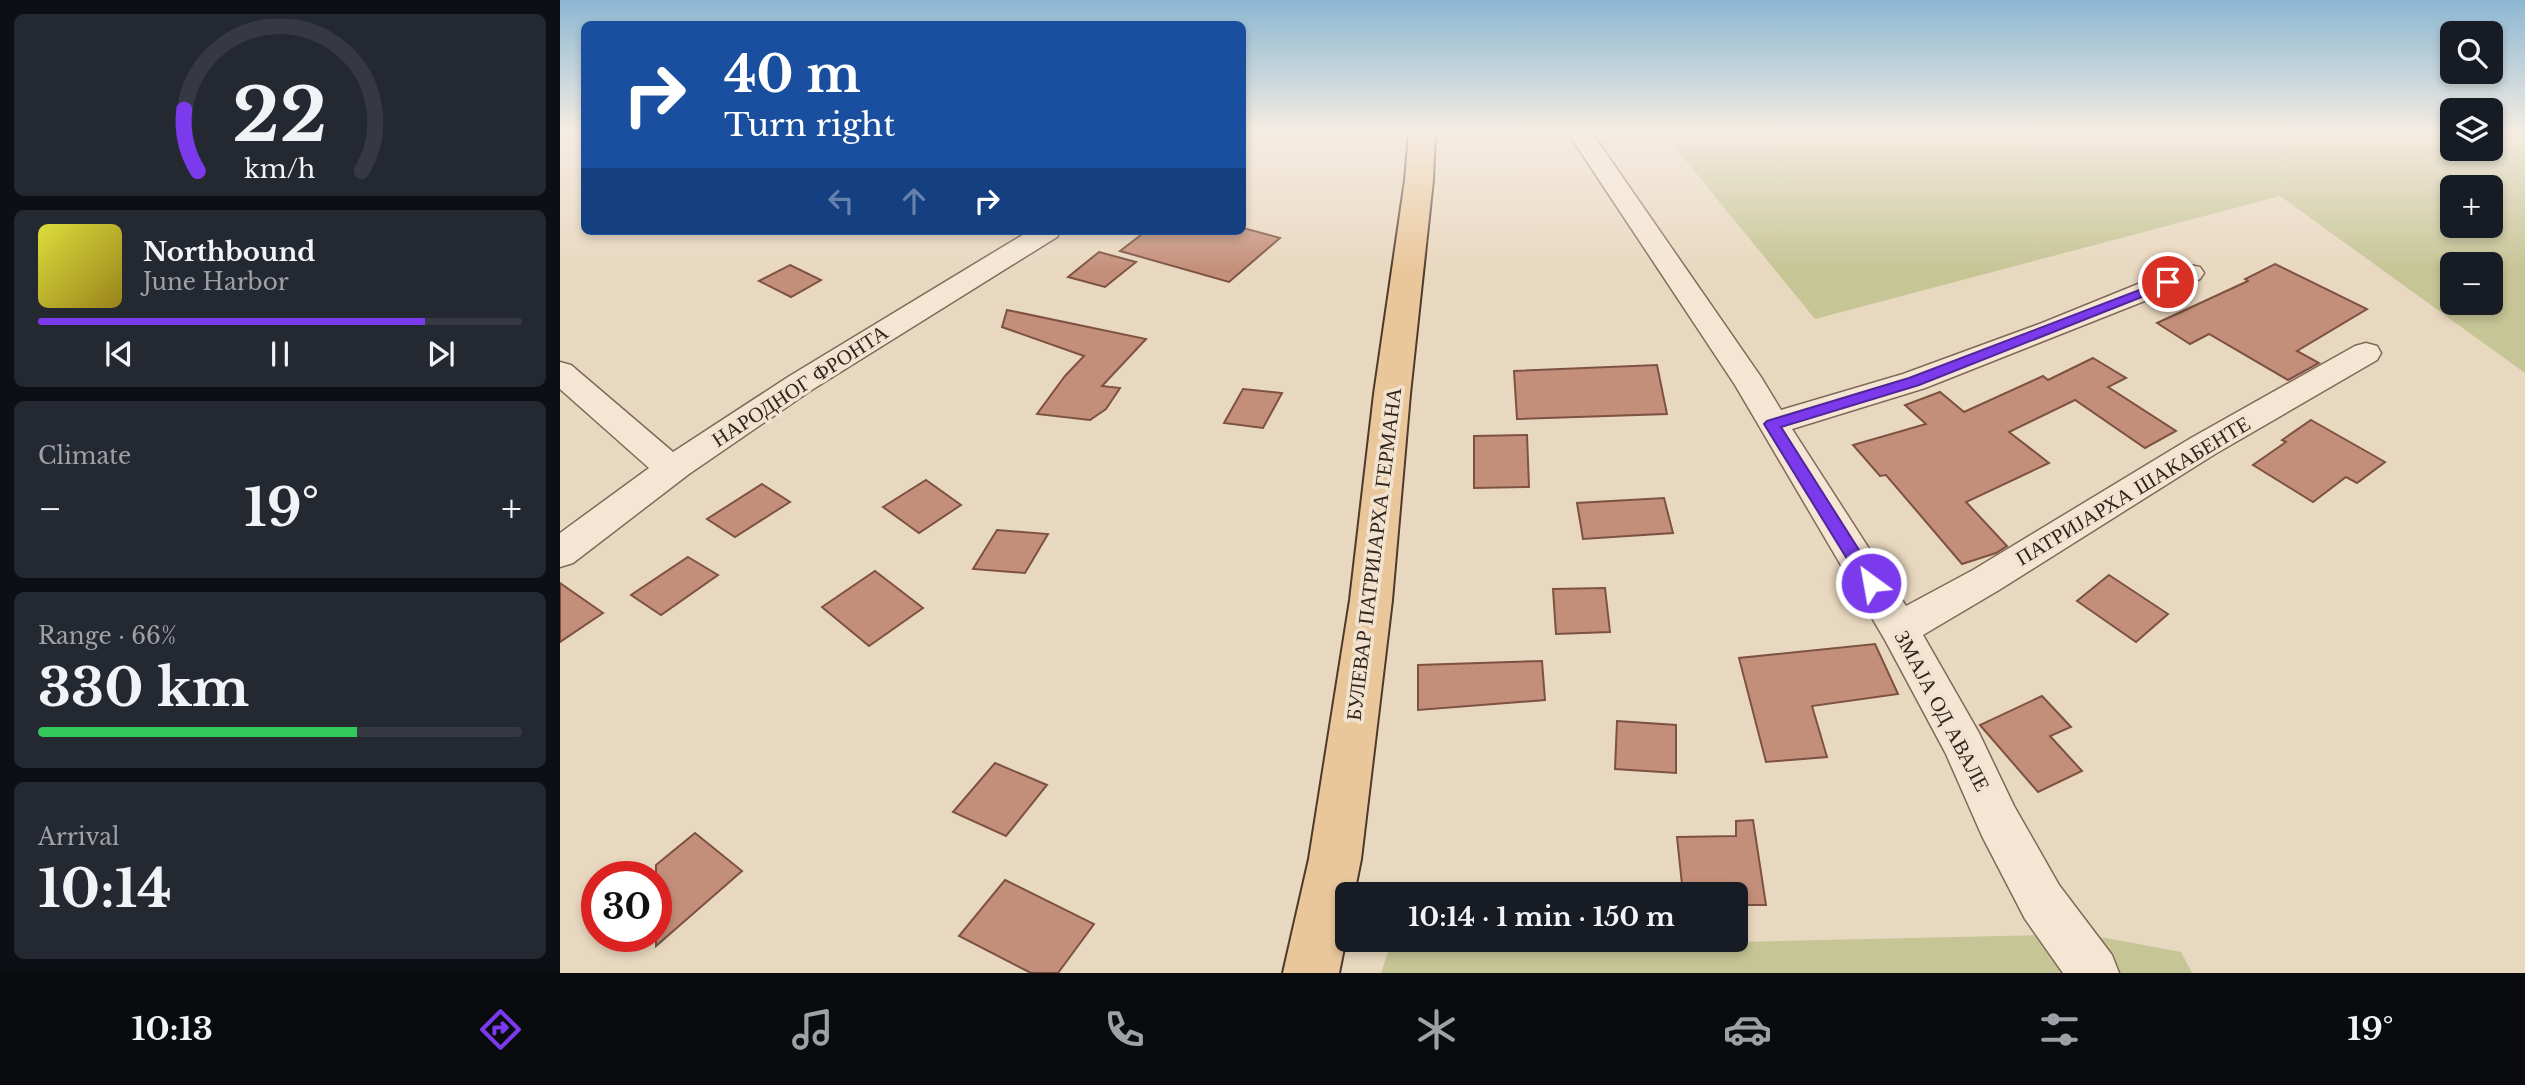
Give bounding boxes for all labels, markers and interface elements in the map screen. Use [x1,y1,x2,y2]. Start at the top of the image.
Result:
map controls [2440,21,2503,315]
button: search [2440,21,2503,84]
text: 40 m [724,44,861,105]
icon: right [609,49,700,140]
text: 22 [233,70,327,161]
button: layers [2440,98,2503,161]
text: Turn right [724,105,895,145]
text: km/h [245,154,315,185]
button: + [2440,175,2503,238]
icon: left [822,182,860,220]
icon: ahead [895,182,933,220]
icon: right [968,182,1006,220]
text: Northbound [143,236,315,268]
pin [2138,252,2198,312]
button: − [2440,252,2503,315]
icon: arrive [2149,263,2187,301]
text: June Harbor [143,268,289,296]
street label: НАРОДНОГ ФРОНТА [707,319,894,453]
icon: previous [100,335,138,373]
icon: pause [261,335,299,373]
icon: next [422,335,460,373]
street label: БУЛЕВАР ПАТРИЈАРХА ГЕРМАНА [1341,385,1407,722]
street label: ПАТРИЈАРХА ШАКАБЕНТЕ [2011,411,2255,571]
text: Climate [38,442,131,470]
text: 19° [244,476,319,540]
text: − [38,485,62,532]
text: + [501,485,522,532]
position arrow [1834,546,1908,620]
text: Range · 66% [38,622,176,650]
street label: ЗМАЈА ОД АВАЛЕ [1889,626,1995,796]
text: 330 km [38,656,249,720]
text: Arrival [38,823,119,851]
text: 10:14 [38,857,172,921]
speed limit sign: 30 [581,861,672,952]
text: 10:14 · 1 min · 150 m [1408,901,1675,933]
icon: directions [476,1005,525,1054]
icon: music [788,1005,837,1054]
icon: phone [1100,1005,1149,1054]
icon: climate [1412,1005,1461,1054]
icon: car [1723,1005,1772,1054]
icon: filters [2035,1005,2084,1054]
text: 10:13 [131,1009,213,1049]
text: 19° [2347,1009,2393,1049]

